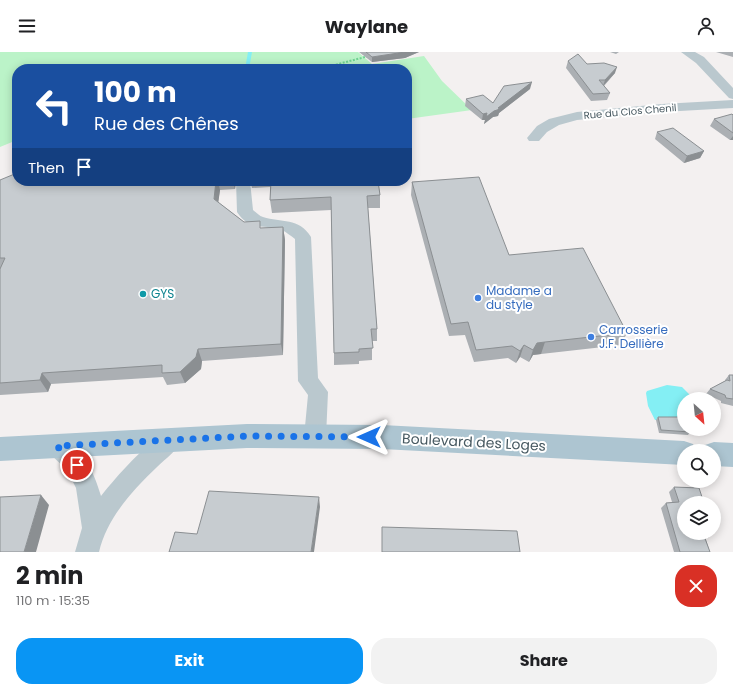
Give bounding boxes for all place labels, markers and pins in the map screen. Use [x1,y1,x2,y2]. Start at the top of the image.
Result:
place label: Madame a du style [486,282,552,313]
place label: GYS [151,285,174,302]
marker: GYS [138,289,148,299]
marker: Madame a du style [473,293,483,303]
place label: Carrosserie J.F. Dellière [599,321,668,352]
marker: Carrosserie J.F. Dellière [586,332,596,342]
pin [60,448,94,482]

